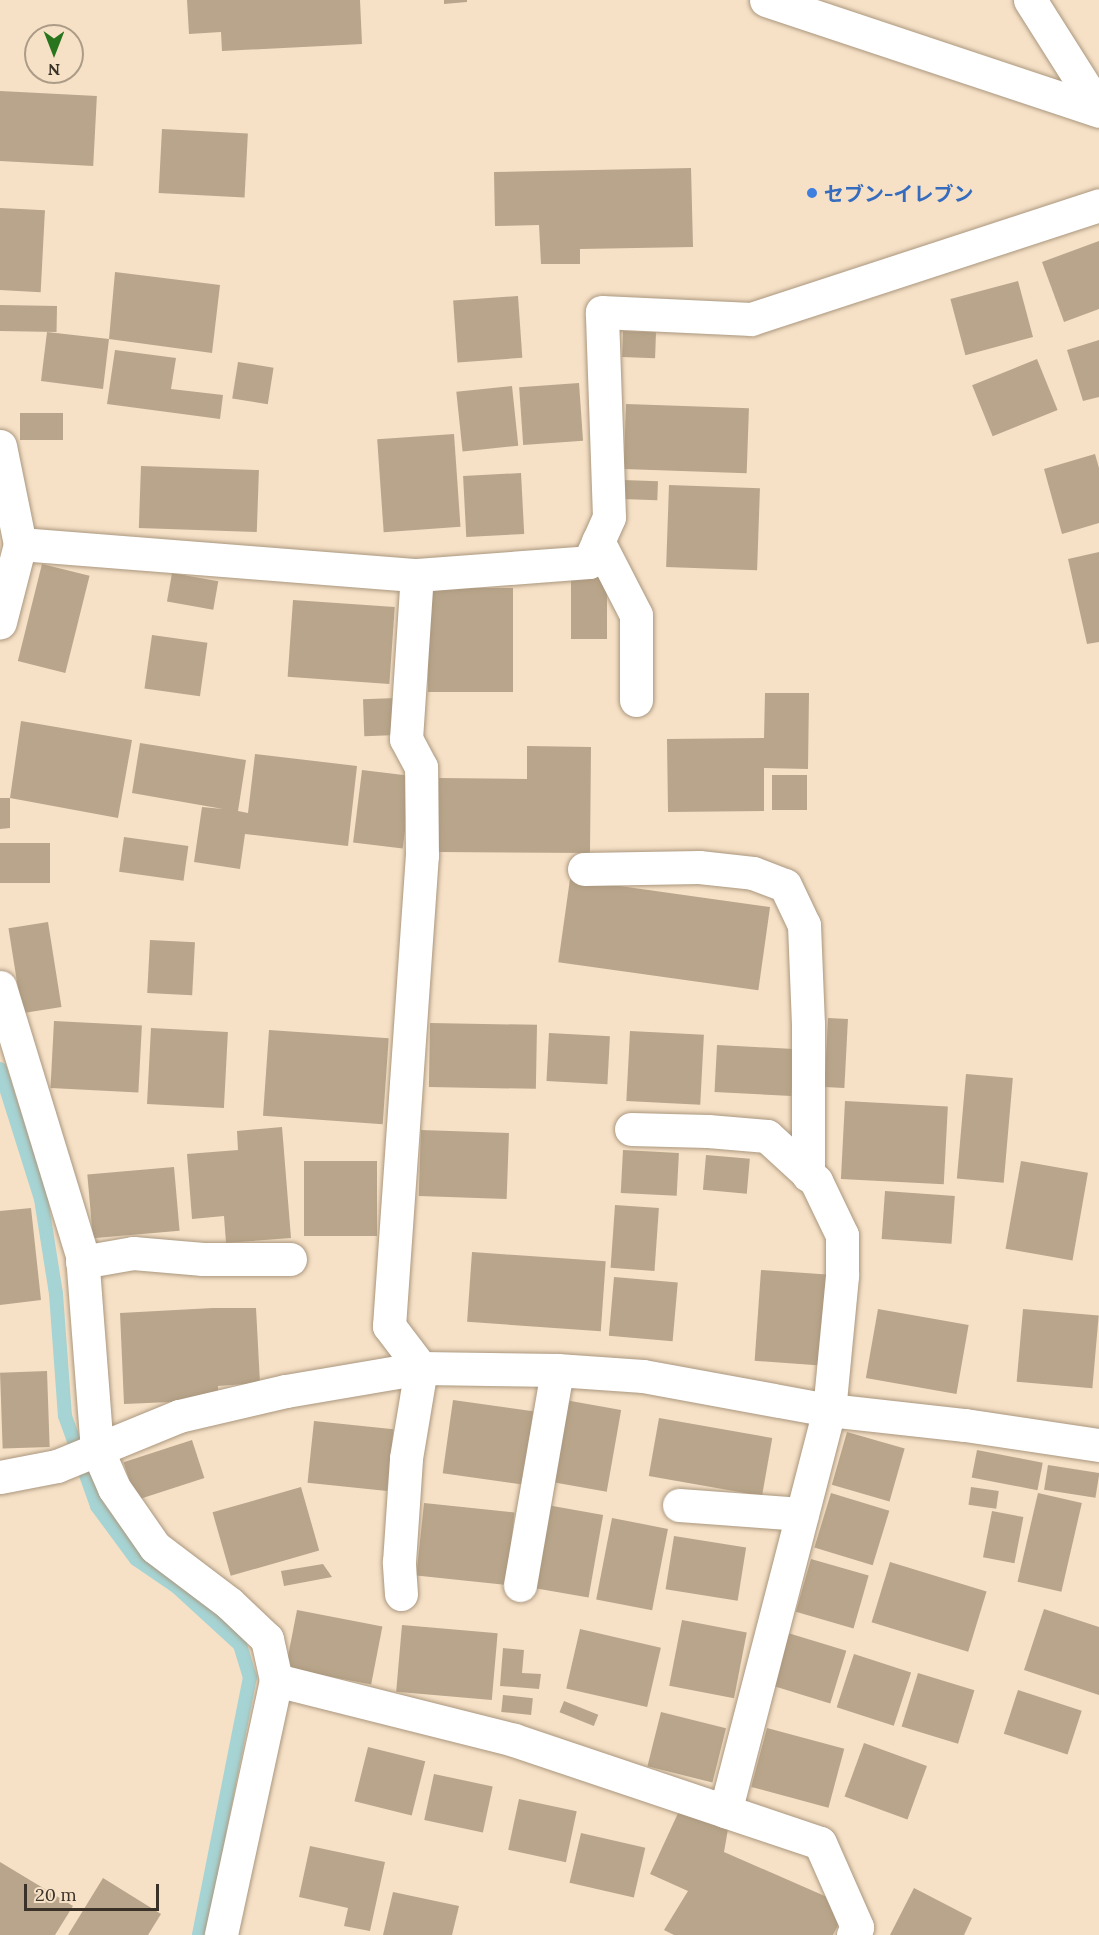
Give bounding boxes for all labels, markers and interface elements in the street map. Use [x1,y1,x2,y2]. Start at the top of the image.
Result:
north arrow [24,24,84,84]
text: N [48,60,60,80]
place label: セブン-イレブン [824,181,973,205]
marker: セブン-イレブン [805,186,819,200]
scale bar [27,1872,162,1910]
text: 20 m [35,1883,77,1906]

